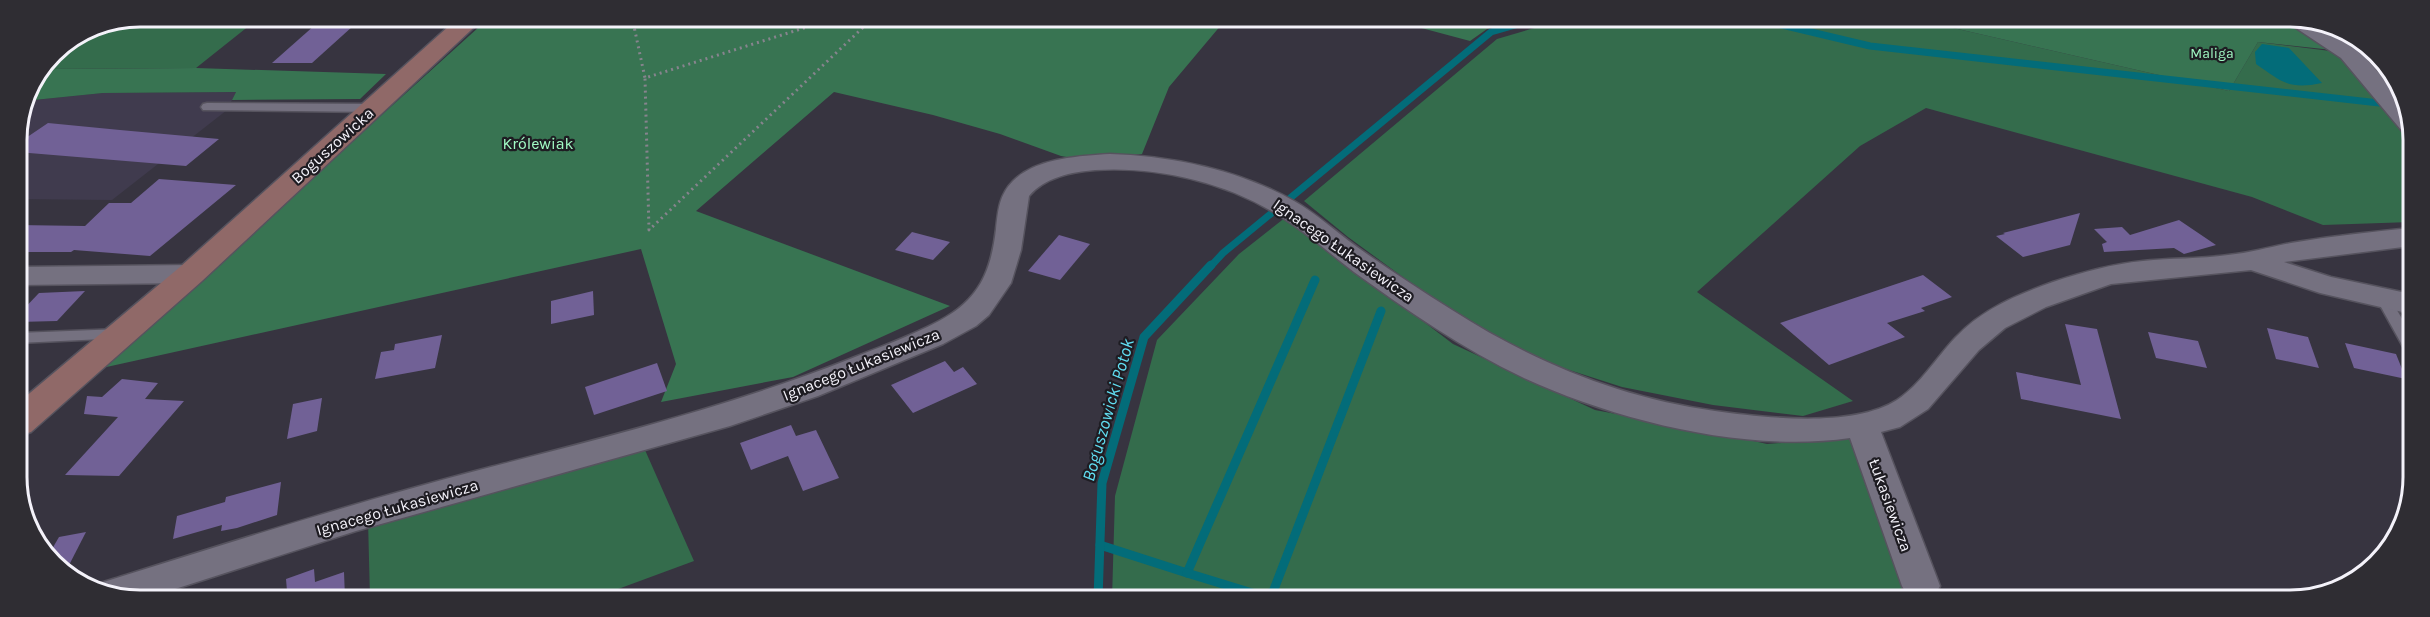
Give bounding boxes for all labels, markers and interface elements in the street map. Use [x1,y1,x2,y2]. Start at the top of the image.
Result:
park label: Maliga [2190,45,2234,62]
street label: Boguszowicka [287,103,378,187]
park label: Królewiak [502,134,574,153]
street label: Ignacego Łukasiewicza [1270,195,1418,306]
street label: Ignacego Łukasiewicza [780,324,942,405]
water label: Boguszowicki Potok [1077,335,1139,484]
street label: Łukasiewicza [1865,456,1916,554]
street label: Ignacego Łukasiewicza [314,475,480,540]

